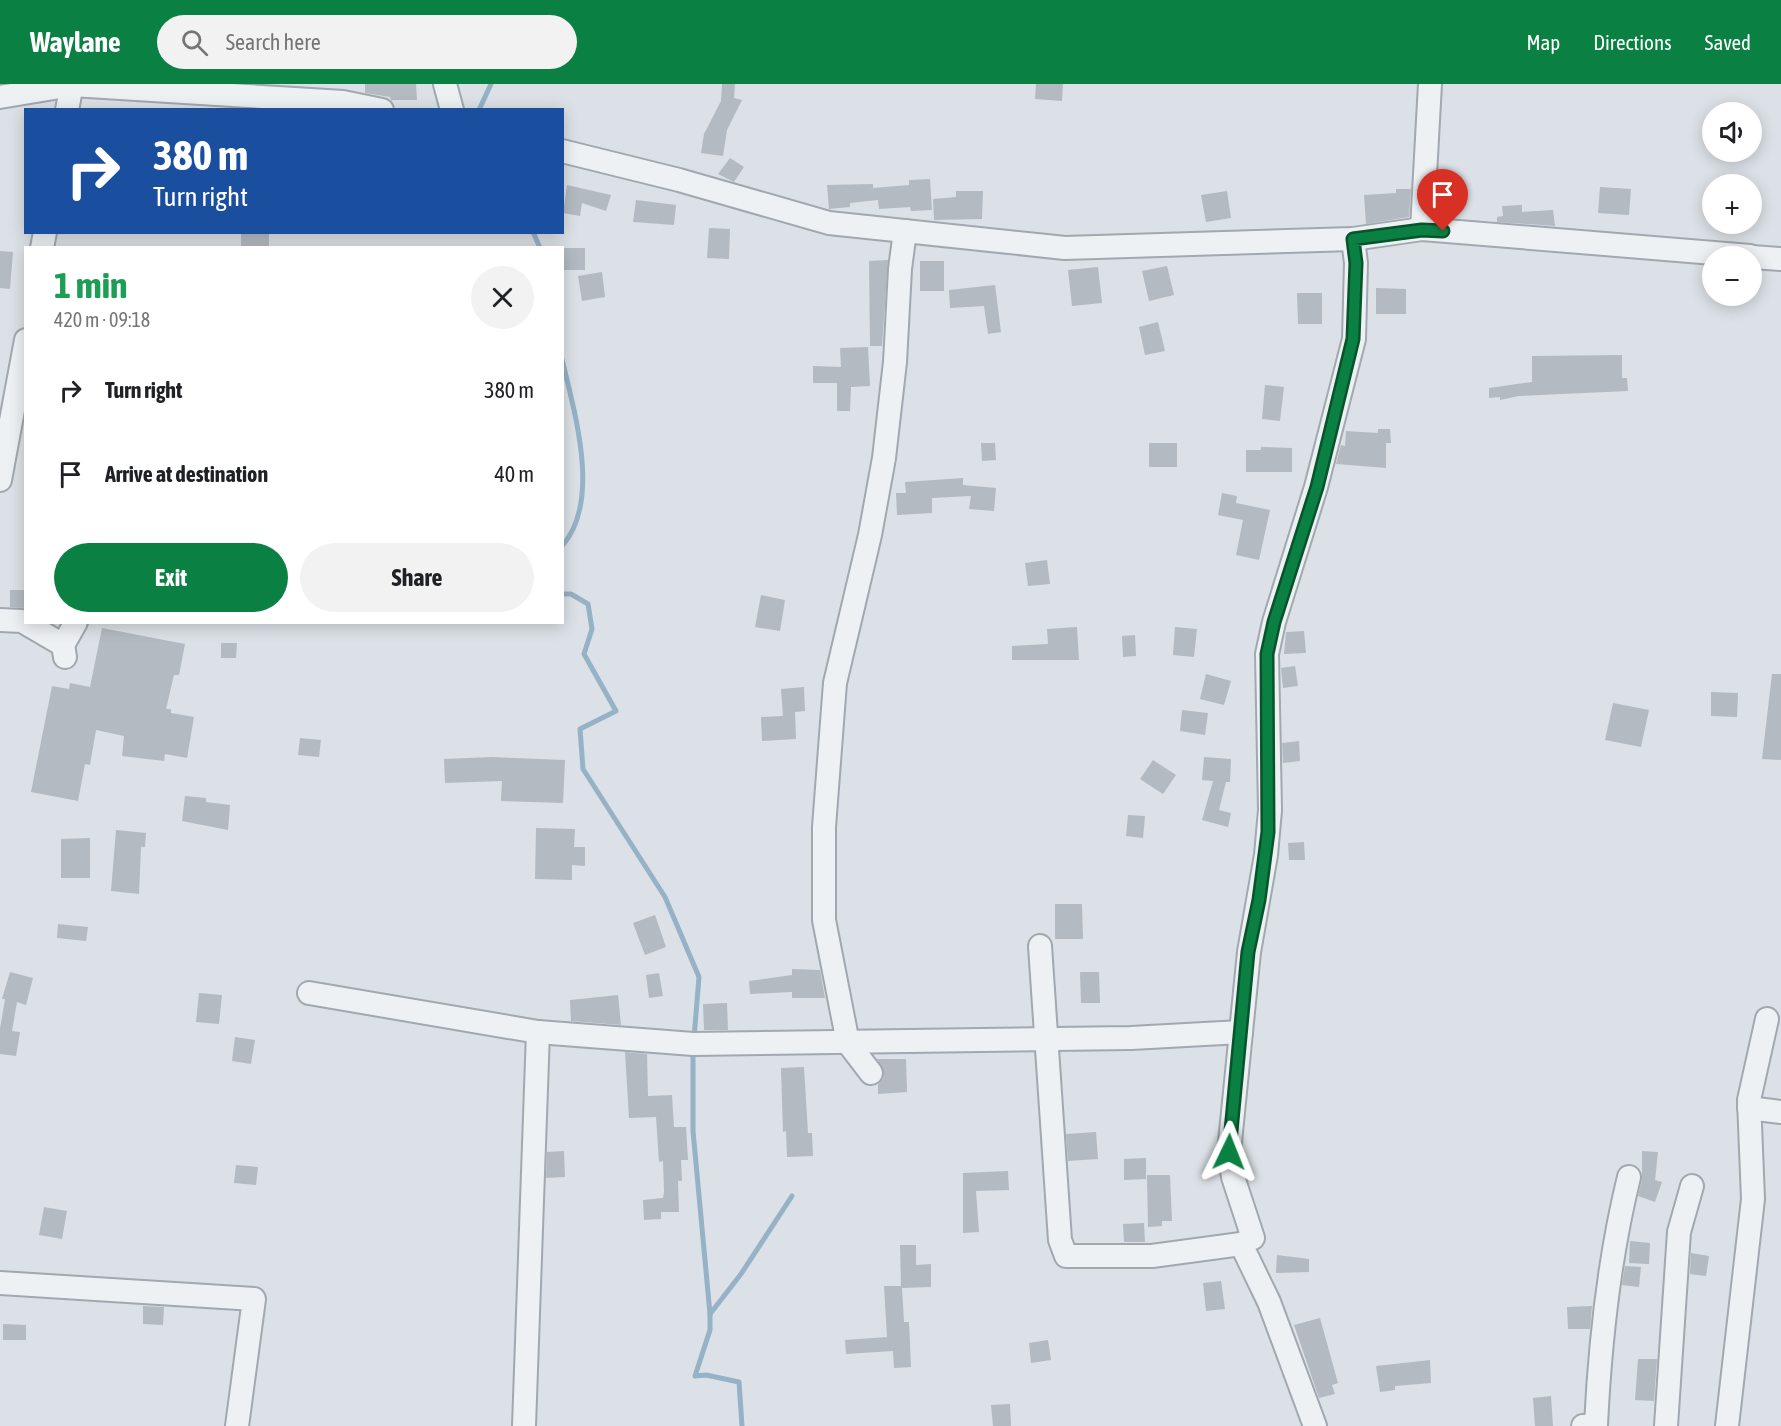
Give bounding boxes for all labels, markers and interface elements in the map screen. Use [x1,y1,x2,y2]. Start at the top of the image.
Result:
search box [157,15,577,69]
text: Waylane [30,26,121,58]
icon: search [178,26,211,59]
text: Search here [226,29,321,55]
text: Map [1526,30,1560,54]
text: Directions [1593,30,1672,54]
text: Saved [1705,30,1751,54]
map controls [1702,102,1762,306]
button: sound [1702,102,1762,162]
text: 380 m [153,131,248,179]
icon: right [54,132,132,210]
pin [1417,169,1468,231]
button: + [1702,174,1762,234]
icon: arrive [1426,178,1459,211]
text: Turn right [153,181,248,212]
button: − [1702,246,1762,306]
text: 1 min [54,264,128,306]
button: close [471,266,534,329]
text: 420 m · 09:18 [54,308,150,331]
icon: right [54,374,87,407]
text: Turn right [105,377,182,403]
text: 380 m [484,377,534,403]
icon: arrive [54,458,87,491]
text: Arrive at destination [105,461,268,487]
text: 40 m [494,461,534,487]
button: Exit [54,543,288,612]
button: Share [300,543,534,612]
position arrow [1197,1120,1261,1184]

